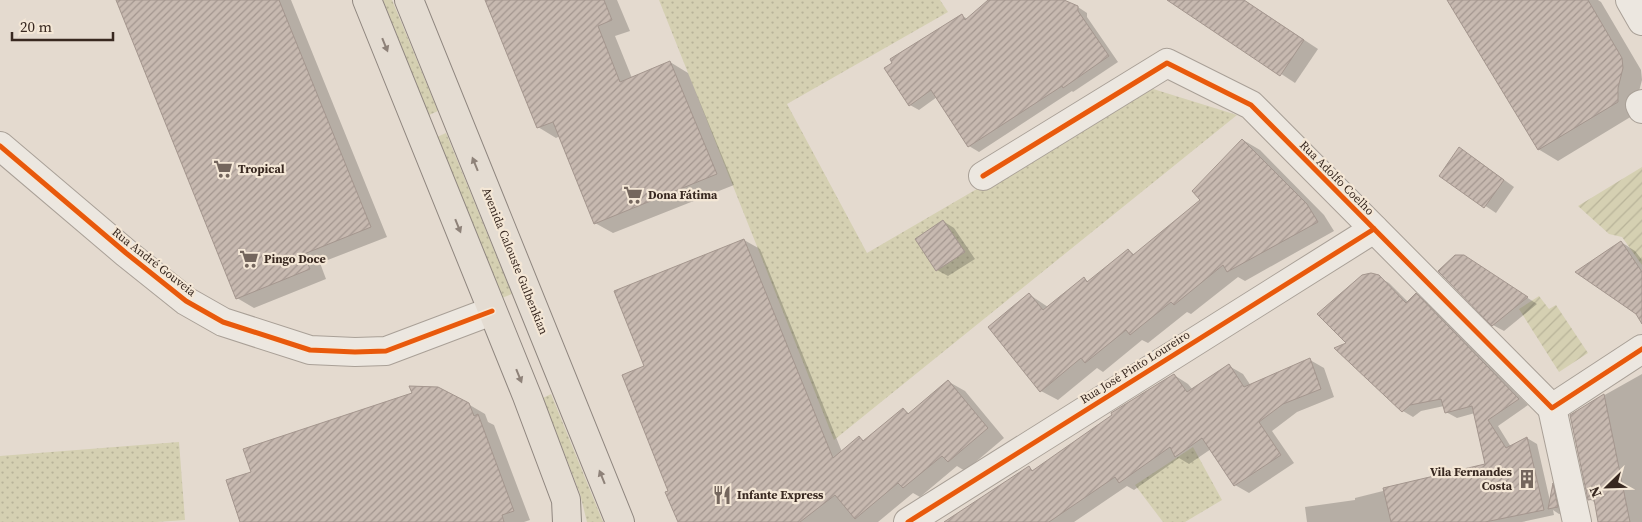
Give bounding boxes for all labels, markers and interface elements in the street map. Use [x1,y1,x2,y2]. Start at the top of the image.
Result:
scale bar [12,10,114,42]
text: 20 m [20,16,52,37]
one-way arrow [381,38,389,53]
street label: Rua Adolfo Coelho [1296,137,1378,219]
one-way arrow [471,157,479,171]
supermarket icon: Tropical [212,158,234,180]
place label: Tropical [238,161,285,177]
supermarket icon: Dona Fátima [622,184,644,206]
street label: Avenida Calouste Gulbenkian [478,185,552,337]
place label: Dona Fátima [648,187,718,203]
one-way arrow [454,219,462,233]
street label: Rua André Gouveia [109,224,200,300]
supermarket icon: Pingo Doce [238,248,260,270]
place label: Pingo Doce [264,251,326,267]
street label: Rua José Pinto Loureiro [1077,326,1193,407]
one-way arrow [516,369,524,383]
north arrow [1582,462,1632,512]
place label: Vila Fernandes Costa [1430,464,1513,494]
building icon: Vila Fernandes Costa [1516,468,1538,490]
one-way arrow [598,469,606,484]
text: N [1584,483,1606,501]
restaurant icon: Infante Express [711,484,733,506]
place label: Infante Express [737,487,824,503]

